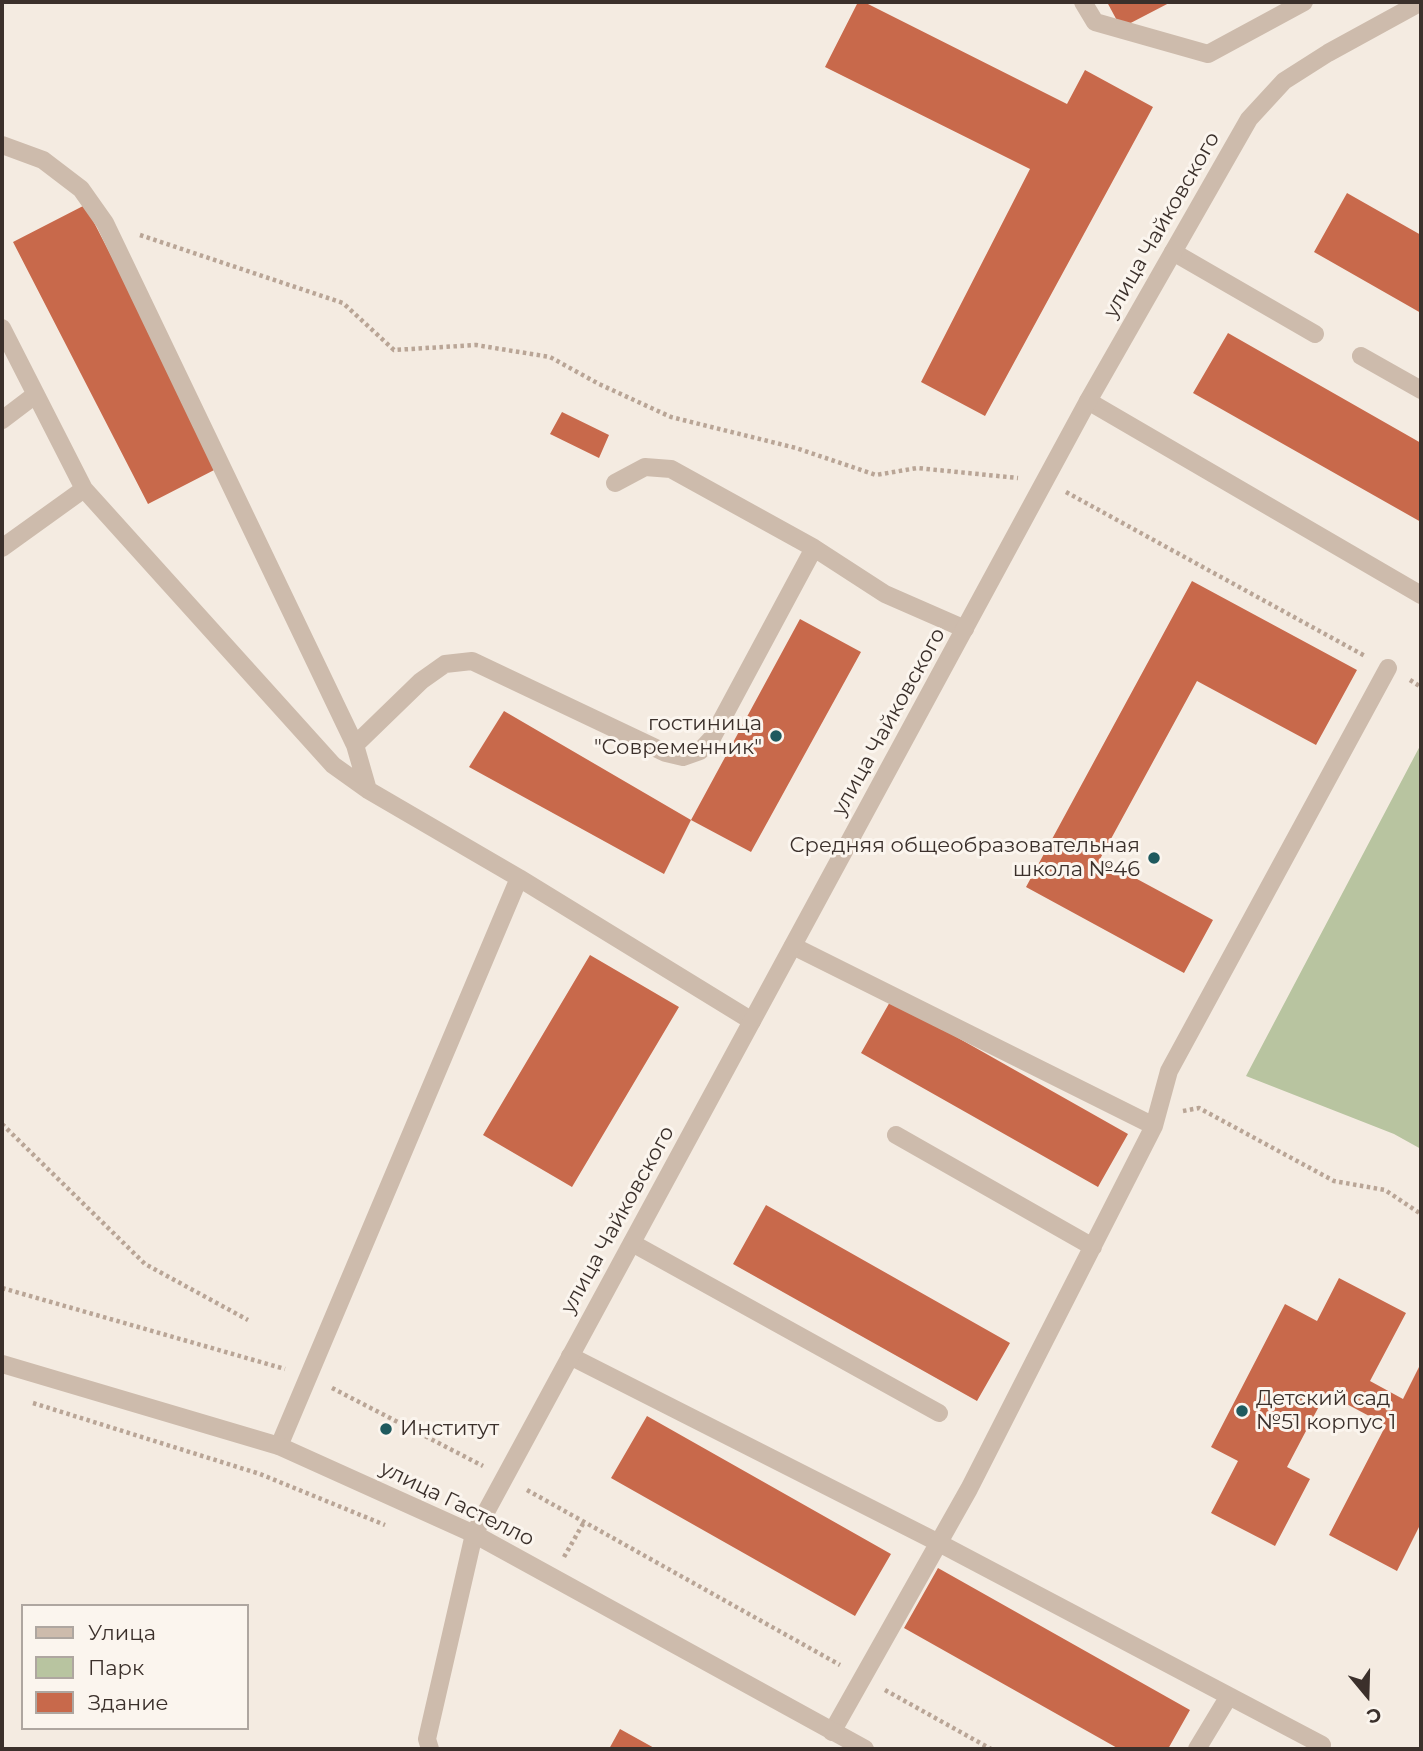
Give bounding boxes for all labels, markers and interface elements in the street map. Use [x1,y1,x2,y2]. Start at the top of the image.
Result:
street label: улица Чайковского [1098,128,1226,322]
street label: улица Чайковского [827,624,951,820]
place label: гостиница "Современник" [594,711,762,761]
marker: гостиница "Современник" [768,728,784,744]
place label: Средняя общеобразовательная школа №46 [790,833,1140,883]
marker: Средняя общеобразовательная школа №46 [1146,850,1162,866]
street label: улица Чайковского [556,1122,680,1318]
place label: Детский сад №51 корпус 1 [1256,1386,1396,1436]
marker: Детский сад №51 корпус 1 [1234,1403,1250,1419]
place label: Институт [400,1416,499,1442]
marker: Институт [378,1421,394,1437]
street label: улица Гастелло [376,1456,538,1552]
legend [21,1604,248,1730]
text: Улица [88,1620,156,1645]
text: Парк [88,1655,144,1680]
north arrow [1332,1660,1402,1730]
text: Здание [88,1690,169,1715]
text: С [1364,1702,1384,1728]

